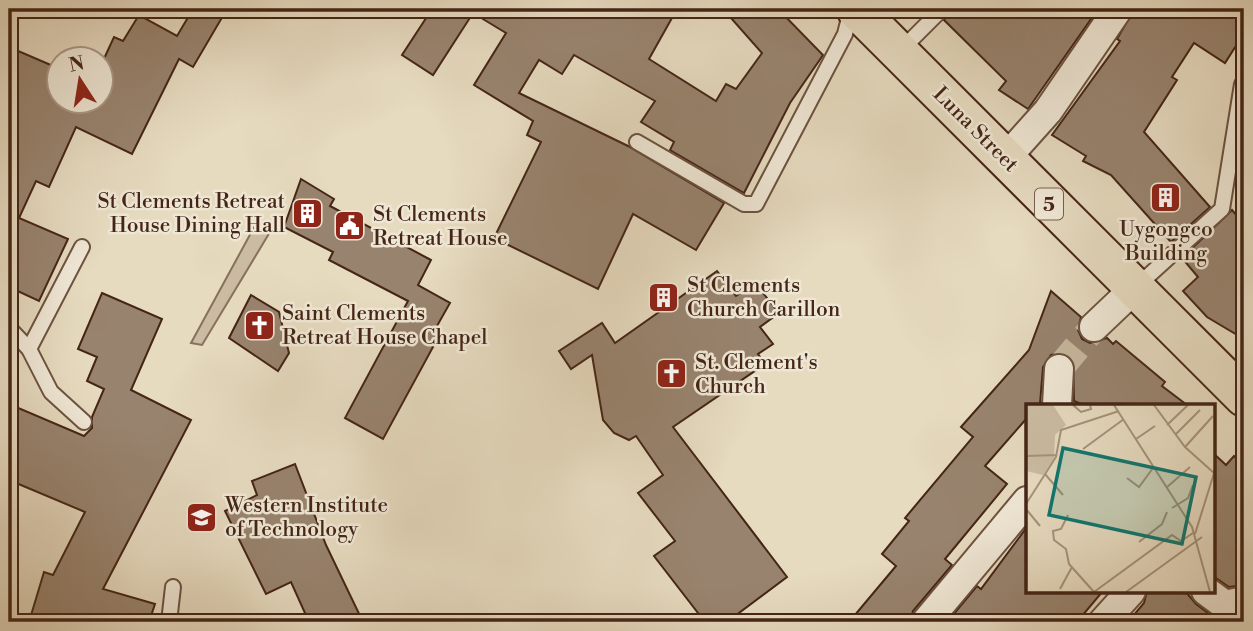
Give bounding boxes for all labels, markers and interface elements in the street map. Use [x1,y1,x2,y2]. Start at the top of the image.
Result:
north arrow [46,46,116,116]
text: N [67,51,87,78]
street label: Luna Street [927,81,1024,178]
building icon: Uygongco Building [1149,180,1183,214]
road number: 5 [1035,188,1063,220]
place label: St Clements Retreat House Dining Hall [98,189,286,239]
building icon: St Clements Retreat House Dining Hall [291,196,325,230]
place label: St Clements Retreat House [373,202,508,252]
public building icon: St Clements Retreat House [333,209,367,243]
place label: Uygongco Building [1119,217,1213,267]
place label: St Clements Church Carillon [687,273,841,323]
building icon: St Clements Church Carillon [647,280,681,314]
place label: Saint Clements Retreat House Chapel [282,301,488,351]
church icon: Saint Clements Retreat House Chapel [242,308,276,342]
place label: St. Clement's Church [695,350,818,400]
church icon: St. Clement's Church [655,357,689,391]
inset map [1026,404,1214,592]
place label: Western Institute of Technology [224,493,388,543]
school or university icon: Western Institute of Technology [185,500,219,534]

